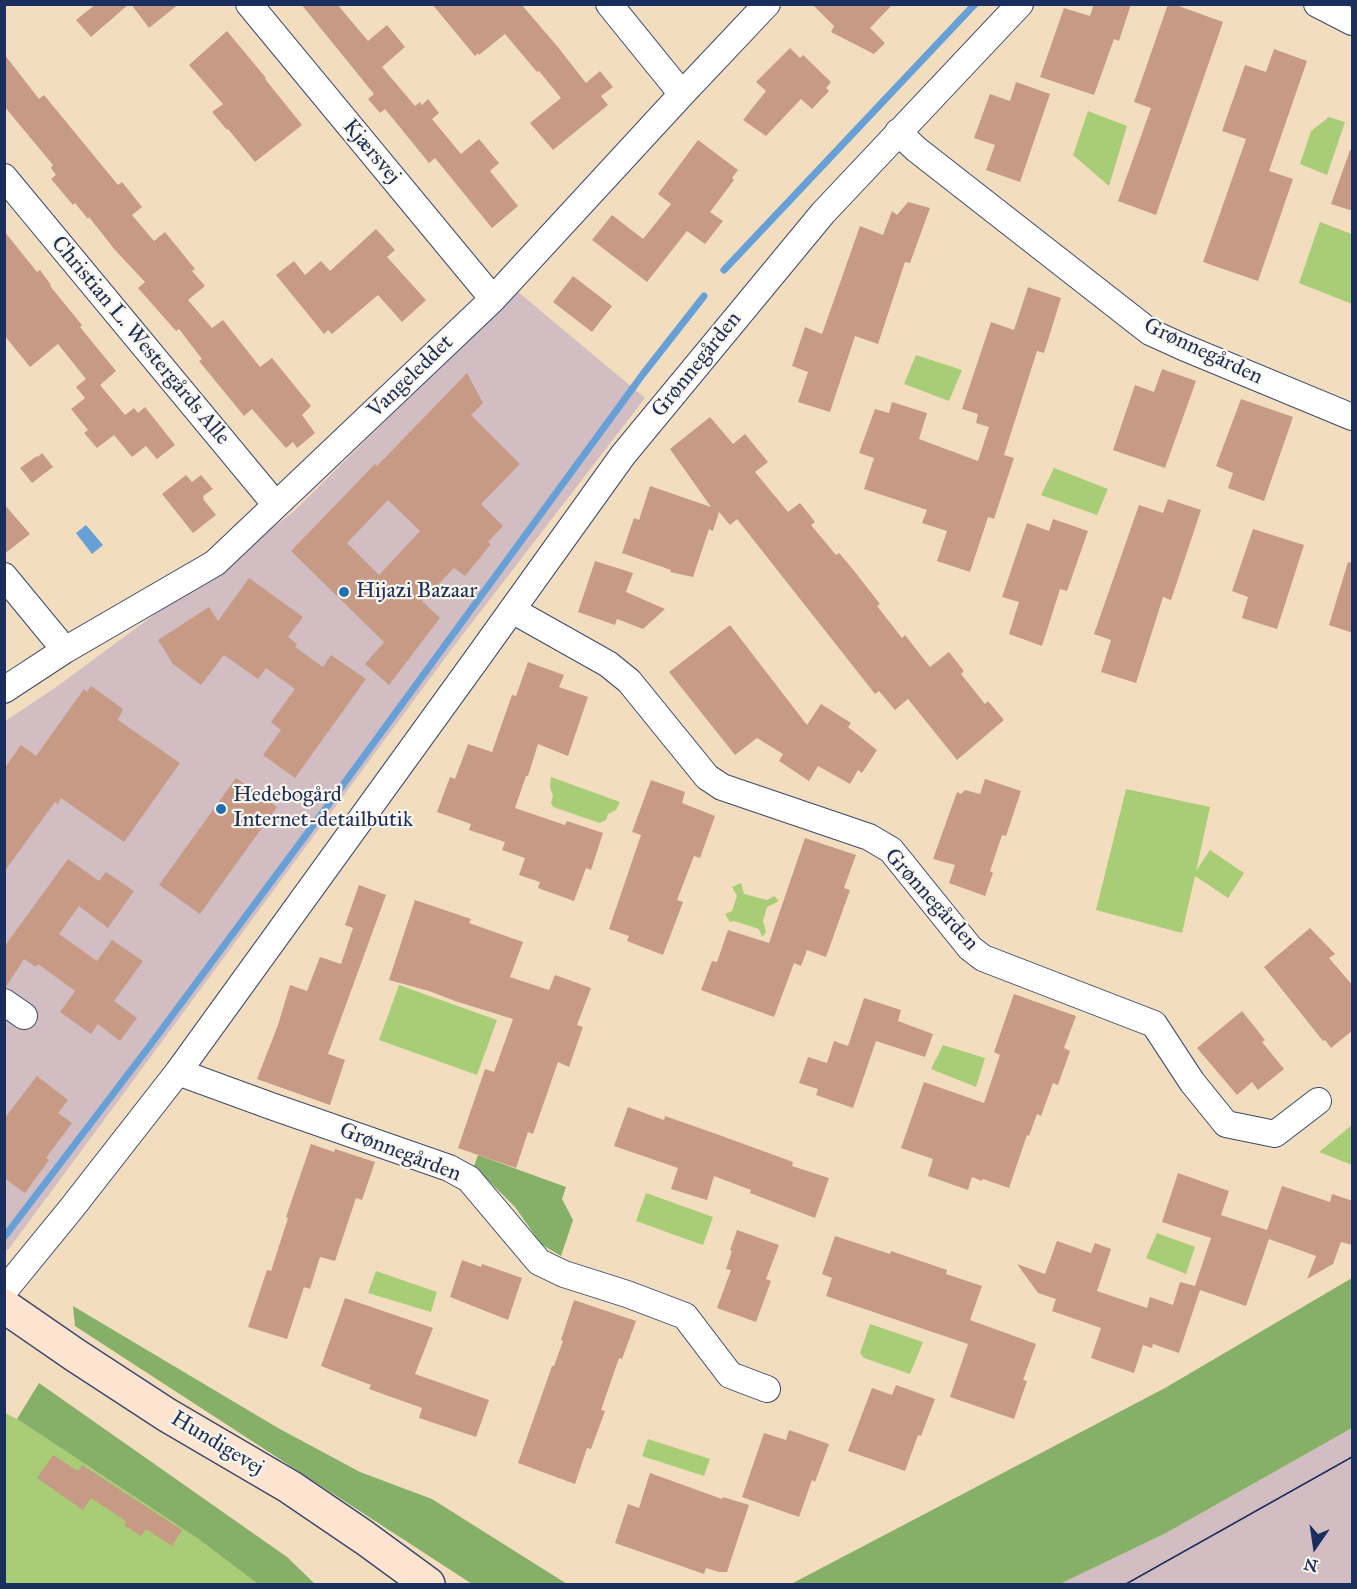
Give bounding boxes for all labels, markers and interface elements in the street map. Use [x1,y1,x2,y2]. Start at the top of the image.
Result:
street label: Kjærsvej [336,114,406,190]
street label: Christian L. Westergårds Alle [45,231,235,451]
street label: Grønnegården [646,307,748,423]
street label: Grønnegården [1139,313,1267,391]
street label: Vangeleddet [363,330,459,424]
place label: Hijazi Bazaar [356,579,478,605]
marker: Hijazi Bazaar [337,585,351,599]
place label: Hedebogård Internet-detailbutik [233,783,413,834]
marker: Hedebogård Internet-detailbutik [214,802,228,816]
street label: Grønnegården [878,844,984,956]
street label: Grønnegården [335,1118,465,1188]
street label: Hundigevej [166,1406,268,1482]
north arrow [1285,1517,1345,1577]
text: N [1302,1554,1320,1576]

